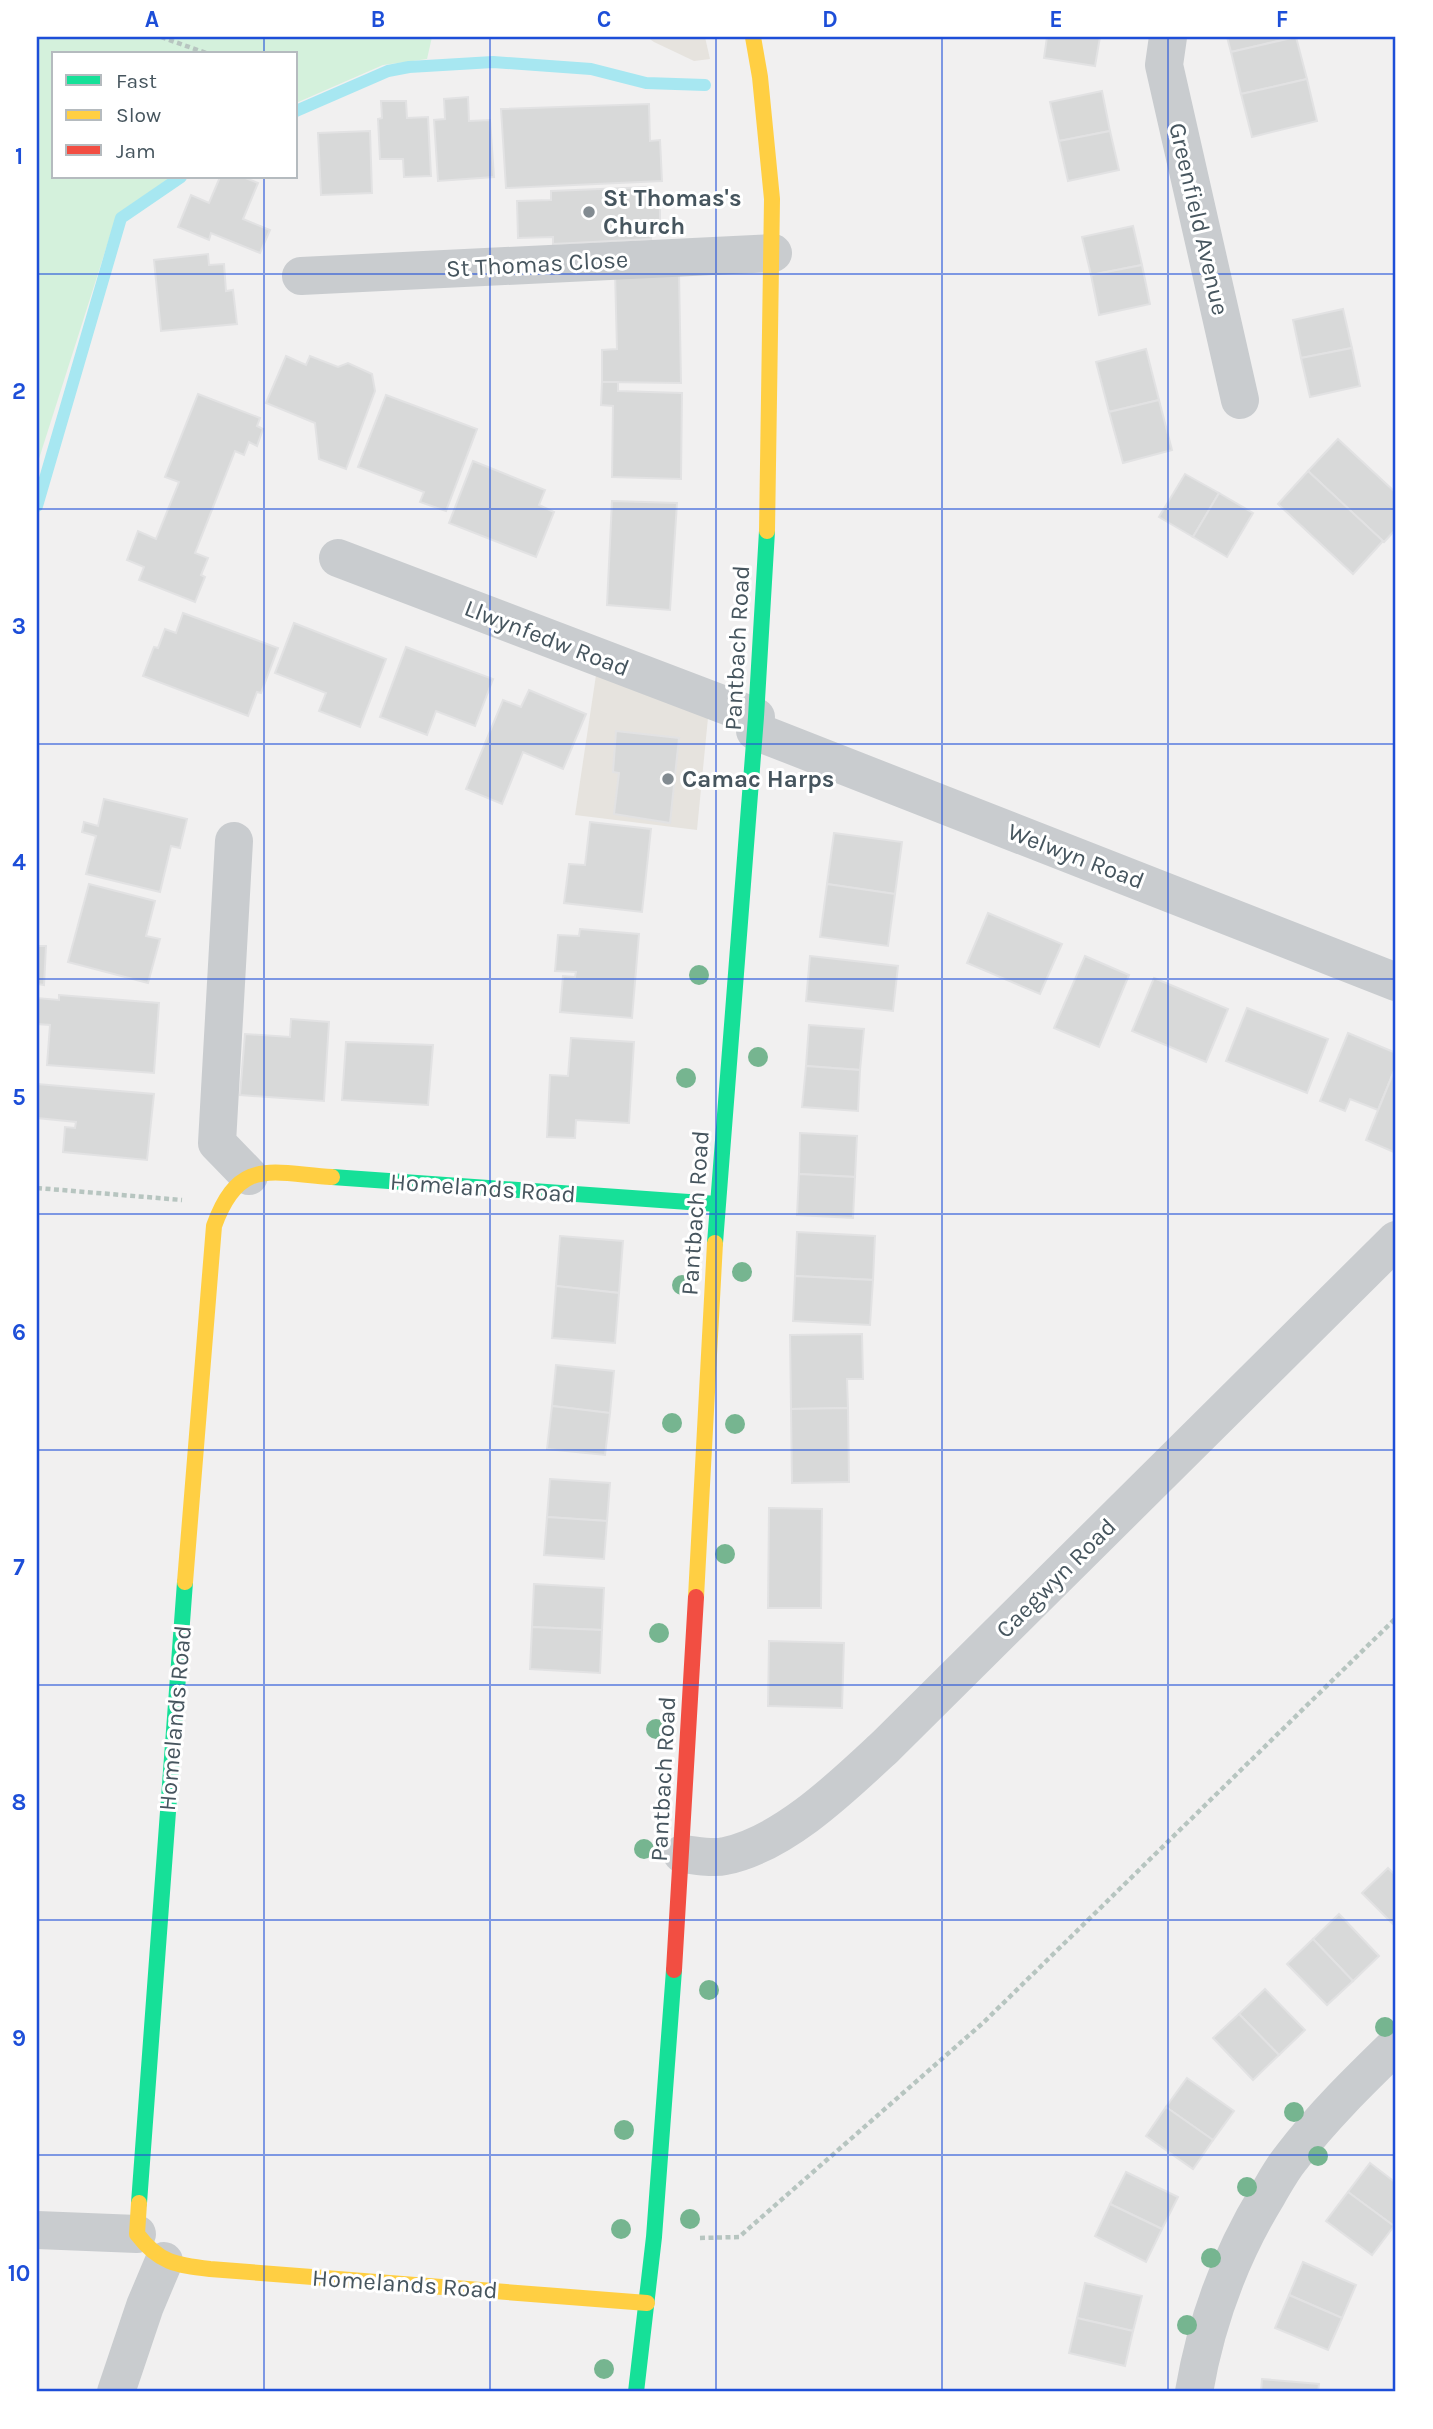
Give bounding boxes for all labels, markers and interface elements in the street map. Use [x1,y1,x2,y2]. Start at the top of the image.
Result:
text: A [145,6,159,33]
text: B [371,6,385,33]
text: C [597,6,611,33]
text: D [822,6,838,33]
text: E [1049,6,1063,33]
text: F [1276,6,1288,33]
legend [52,52,298,178]
text: Fast [116,69,157,93]
text: Slow [116,103,161,127]
street label: Greenfield Avenue [1163,120,1235,318]
text: Jam [116,139,156,163]
text: 1 [15,143,23,170]
place label: St Thomas's Church [603,184,742,240]
marker: St Thomas's Church [581,204,597,220]
street label: St Thomas Close [445,245,629,283]
text: 2 [12,378,26,405]
street label: Pantbach Road [719,565,755,731]
street label: Llwynfedw Road [461,594,633,682]
text: 3 [12,613,26,640]
place label: Camac Harps [682,765,835,793]
marker: Camac Harps [660,771,676,787]
street label: Welwyn Road [1004,817,1148,895]
text: 4 [12,849,26,876]
text: 5 [12,1084,26,1111]
street label: Pantbach Road [675,1130,715,1296]
street label: Homelands Road [389,1168,577,1208]
text: 6 [12,1319,26,1346]
street label: Caegwyn Road [990,1512,1122,1644]
text: 7 [13,1554,25,1581]
street label: Homelands Road [153,1624,197,1812]
street label: Pantbach Road [645,1696,681,1862]
text: 8 [12,1789,26,1816]
text: 9 [12,2025,26,2052]
text: 10 [8,2260,30,2287]
street label: Homelands Road [311,2264,499,2304]

